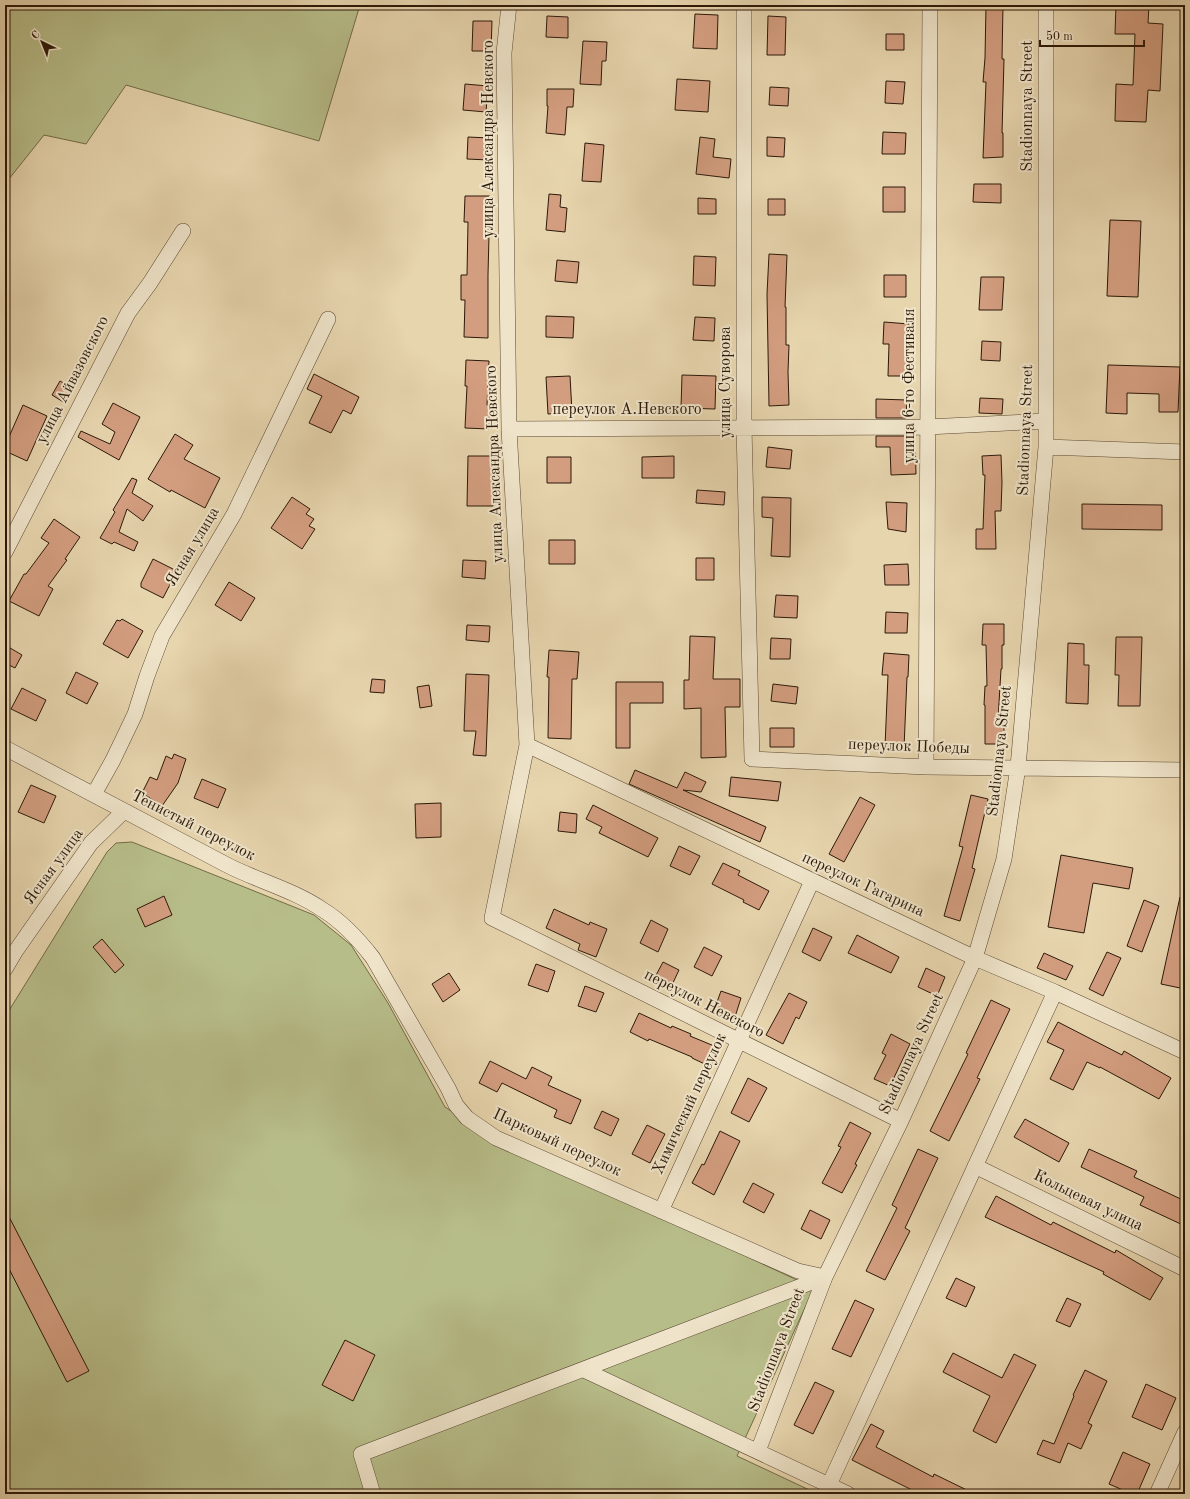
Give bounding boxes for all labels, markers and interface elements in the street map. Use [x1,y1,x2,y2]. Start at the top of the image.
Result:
north arrow [22,22,62,62]
scale bar [1040,22,1144,48]
text: С [30,29,43,42]
text: 50 m [1046,30,1073,43]
street label: улица Александра Невского [481,40,497,238]
street label: Stadionnaya Street [1020,40,1036,172]
street label: улица 6-го Фестиваля [902,308,918,464]
street label: улица Айвазовского [34,313,112,447]
street label: улица Суворова [718,326,734,438]
street label: Stadionnaya Street [1016,364,1036,496]
street label: улица Александра Невского [484,365,506,563]
street label: переулок А.Невского [552,402,702,418]
street label: Ясная улица [163,504,223,589]
street label: Stadionnaya Street [985,684,1015,817]
street label: переулок Победы [848,737,970,757]
street label: Тенистый переулок [128,788,258,864]
street label: Ясная улица [21,826,87,908]
street label: переулок Гагарина [799,850,927,920]
street label: переулок Невского [641,967,767,1041]
street label: Stadionnaya Street [877,991,947,1117]
street label: Химический переулок [650,1031,730,1177]
street label: Парковый переулок [490,1106,624,1180]
street label: Кольцевая улица [1031,1168,1145,1234]
street label: Stadionnaya Street [746,1285,808,1414]

